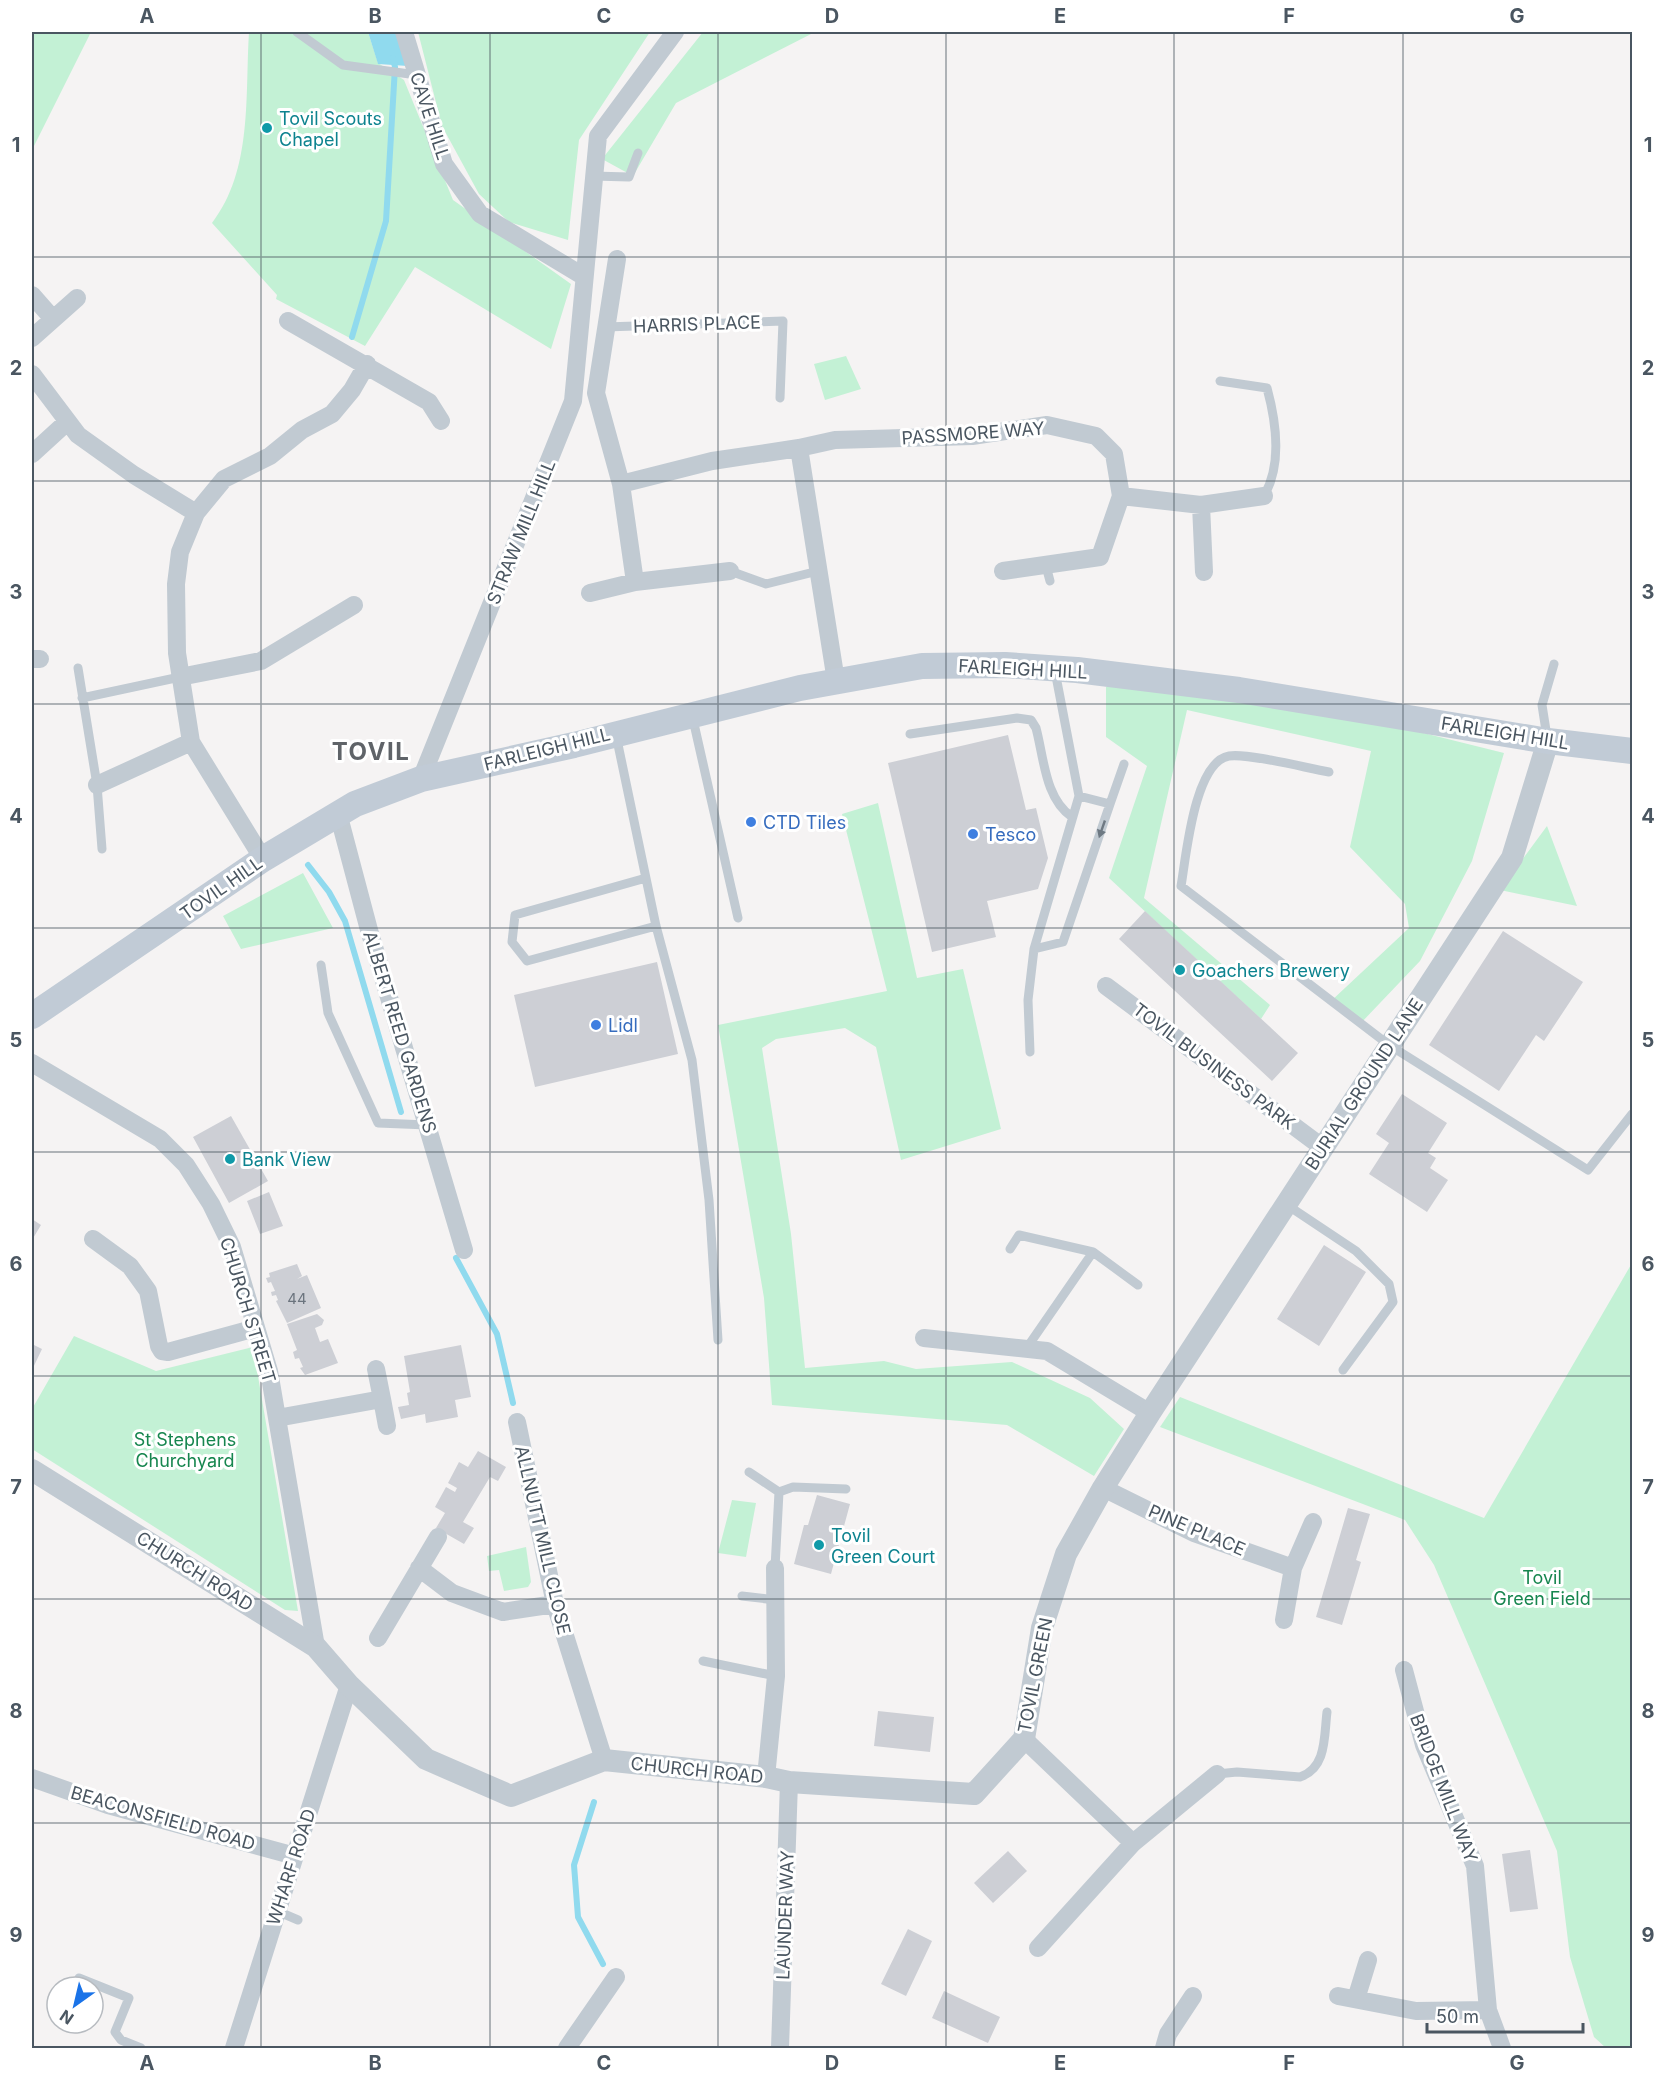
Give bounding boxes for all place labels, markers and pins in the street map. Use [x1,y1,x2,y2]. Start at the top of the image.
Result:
place label: Tovil Scouts Chapel [279,108,382,150]
marker: Tovil Scouts Chapel [260,121,274,135]
place label: CTD Tiles [763,812,846,833]
marker: CTD Tiles [744,815,758,829]
place label: Tesco [985,824,1036,845]
marker: Tesco [966,827,980,841]
place label: Goachers Brewery [1192,960,1350,981]
marker: Goachers Brewery [1173,963,1187,977]
place label: Lidl [608,1015,638,1036]
marker: Lidl [589,1018,603,1032]
place label: Bank View [242,1149,331,1170]
marker: Bank View [223,1152,237,1166]
place label: Tovil Green Court [831,1525,935,1567]
marker: Tovil Green Court [812,1538,826,1552]

